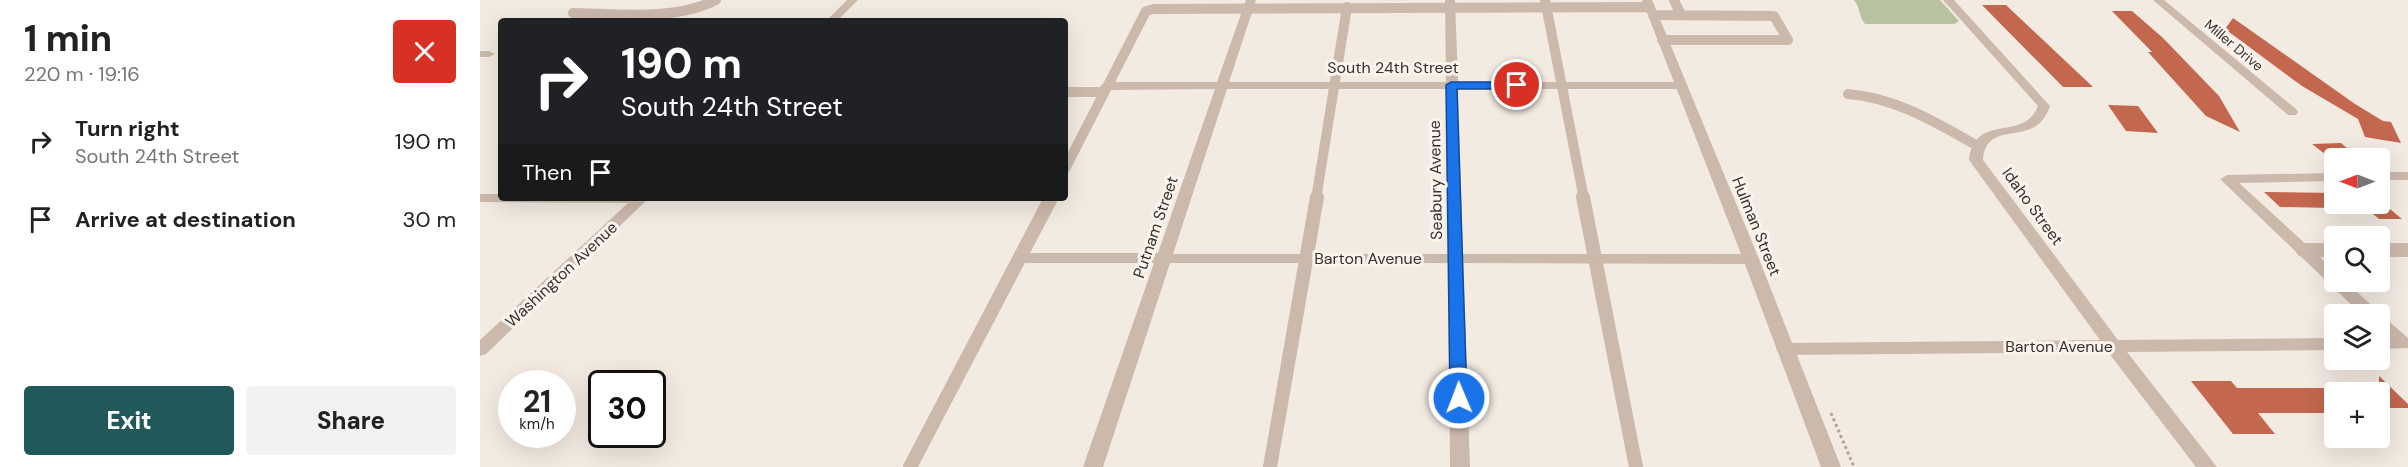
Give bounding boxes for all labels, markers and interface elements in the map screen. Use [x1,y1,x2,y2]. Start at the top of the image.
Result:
text: 1 min [24,15,112,62]
street label: Miller Drive [2201,15,2267,75]
button: close [393,20,456,83]
text: 190 m [621,36,742,91]
icon: right [522,42,600,120]
street label: South 24th Street [1327,57,1459,78]
pin [1491,59,1542,110]
text: 220 m · 19:16 [24,61,140,87]
icon: arrive [1500,68,1533,101]
text: South 24th Street [621,89,843,124]
text: Turn right [75,114,180,143]
street label: Seabury Avenue [1424,120,1447,240]
icon: right [24,125,57,158]
text: 190 m [395,127,456,156]
text: South 24th Street [75,143,239,169]
north arrow [2324,148,2390,214]
map controls [2324,148,2390,448]
icon: arrive [584,156,617,189]
text: Then [522,158,572,187]
street label: Idaho Street [1997,163,2068,249]
street label: Putnam Street [1128,173,1183,281]
street label: Hulman Street [1727,173,1786,279]
icon: arrive [24,203,57,236]
text: Arrive at destination [75,205,296,234]
text: 30 m [402,205,456,234]
street label: Washington Avenue [501,217,622,332]
button: search [2324,226,2390,292]
street label: Barton Avenue [1314,248,1422,269]
button: layers [2324,304,2390,370]
street label: Barton Avenue [2005,336,2113,357]
position arrow [1427,366,1491,430]
speed limit sign: 30 [588,370,666,448]
text: 21 [523,382,551,421]
button: + [2324,382,2390,448]
button: Exit [24,386,234,455]
button: Share [246,386,456,455]
text: km/h [519,414,555,434]

